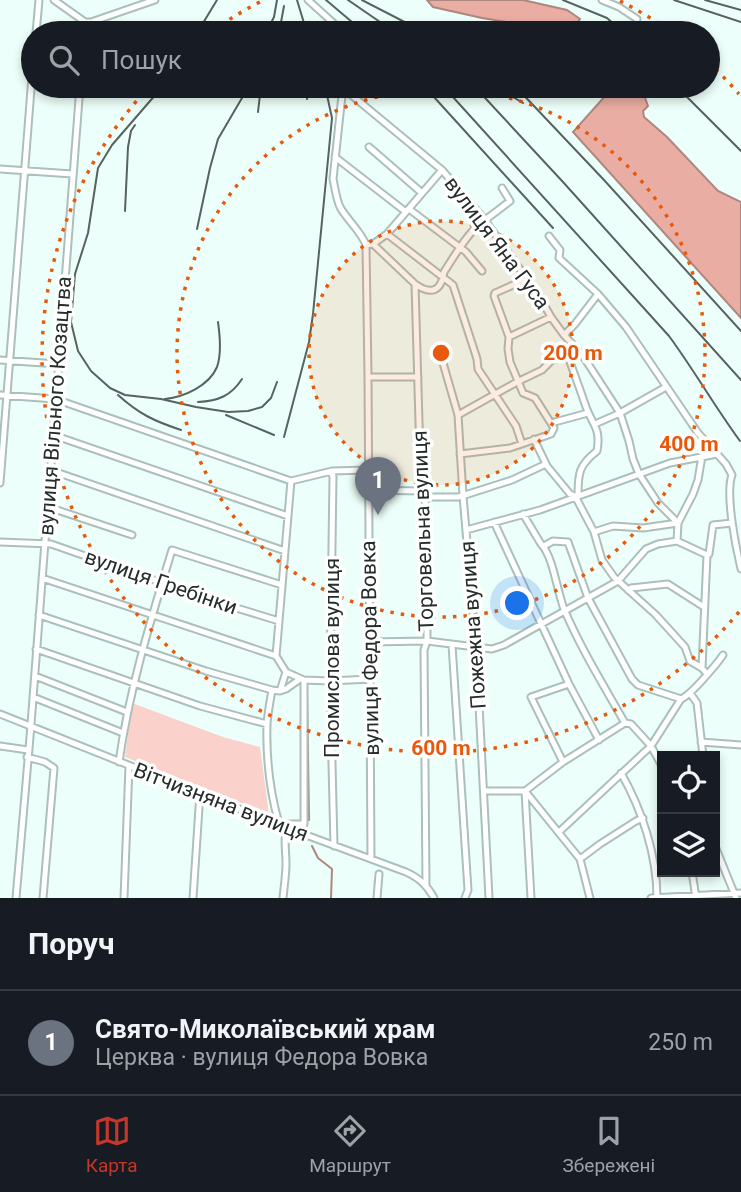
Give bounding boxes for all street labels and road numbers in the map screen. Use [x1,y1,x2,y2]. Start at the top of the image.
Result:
street label: вулиця Яна Гуса [439,172,555,314]
street label: вулиця Вільного Козацтва [34,276,76,536]
street label: Торговельна вулиця [407,430,439,632]
street label: вулиця Федора Вовка [356,540,384,756]
street label: Пожежна вулиця [455,540,491,710]
street label: вулиця Гребінки [82,545,240,619]
street label: Промислова вулиця [320,558,344,758]
street label: Вітчизняна вулиця [131,758,311,846]

